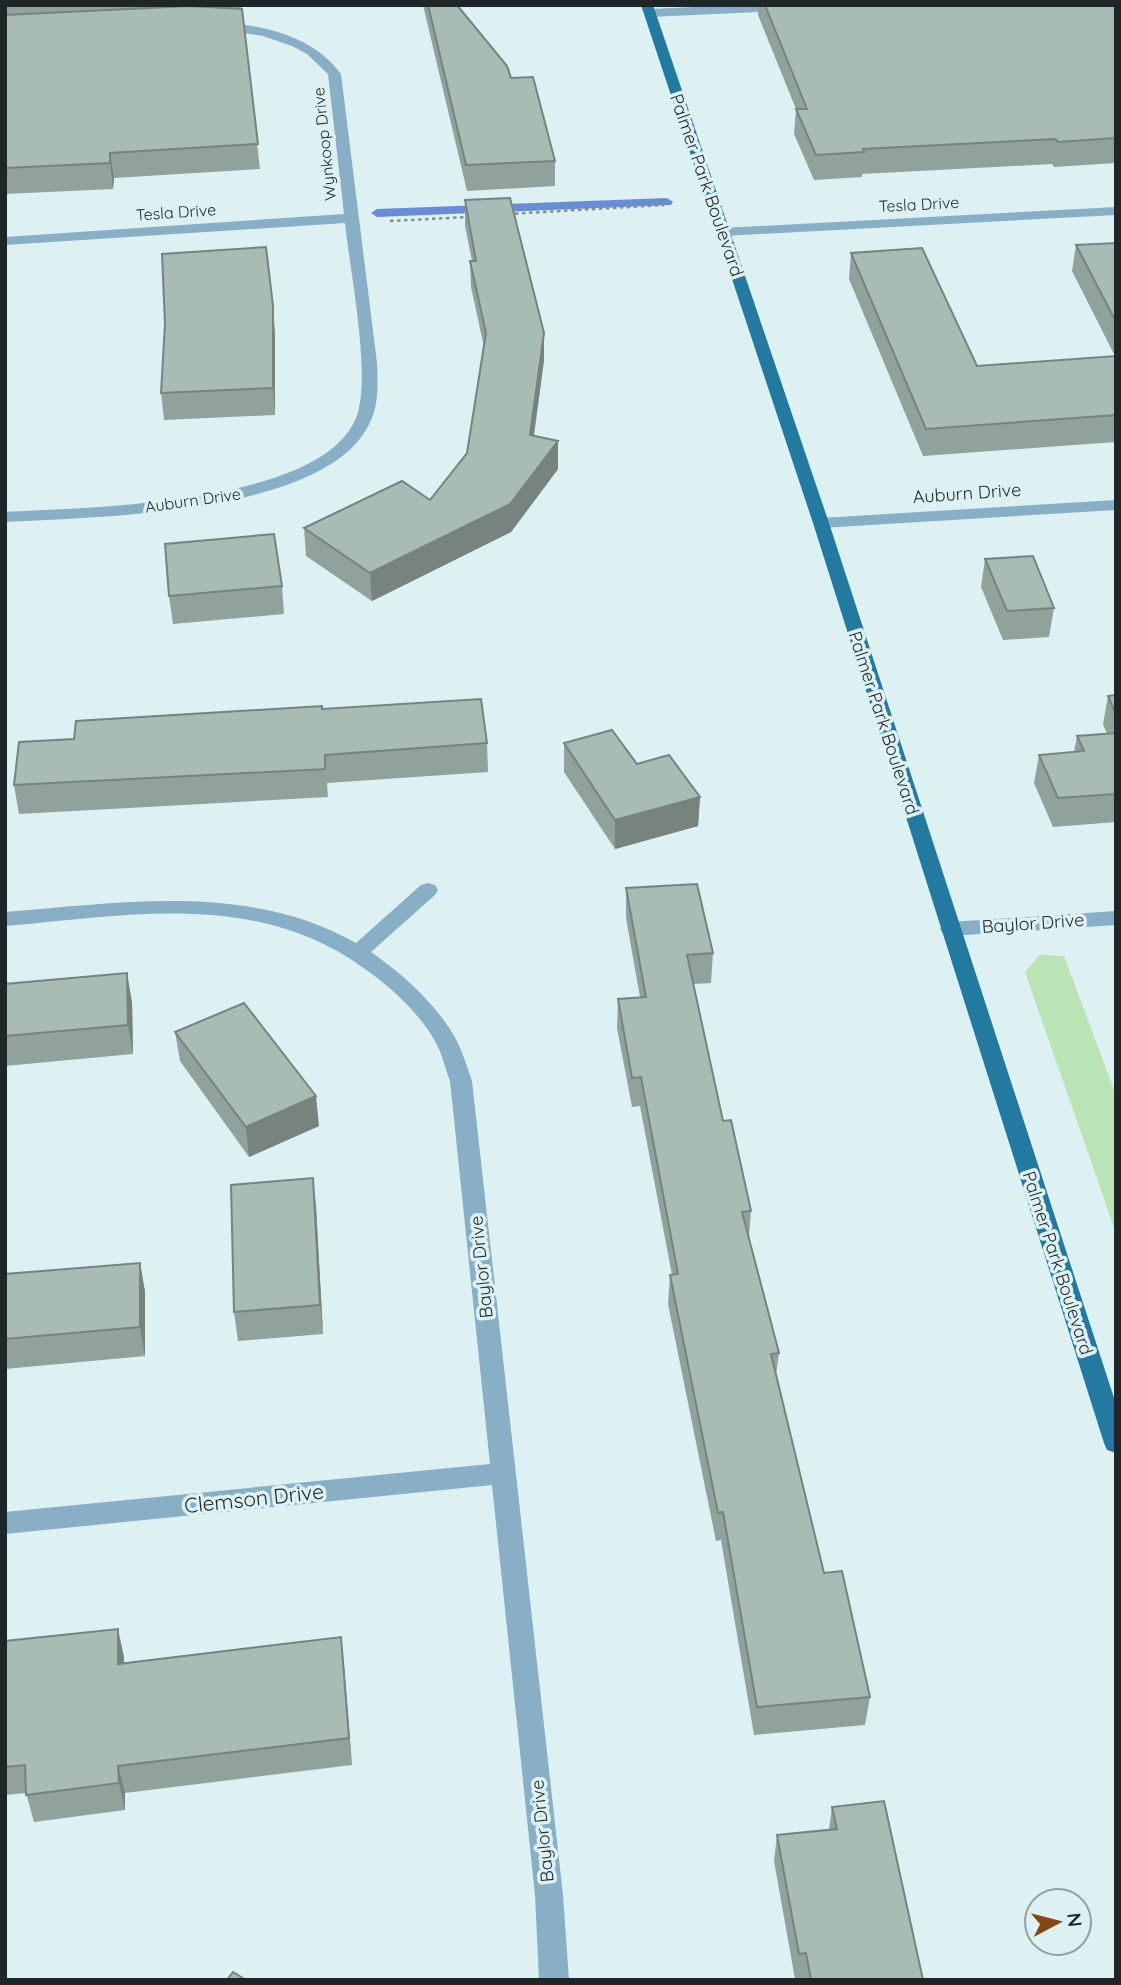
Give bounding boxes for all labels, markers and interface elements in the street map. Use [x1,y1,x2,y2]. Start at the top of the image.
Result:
street label: Wynkoop Drive [308,86,340,202]
street label: Palmer Park Boulevard [665,91,749,279]
street label: Tesla Drive [878,192,960,216]
street label: Tesla Drive [135,199,217,225]
street label: Auburn Drive [912,478,1022,508]
street label: Auburn Drive [144,483,242,517]
street label: Palmer Park Boulevard [843,628,925,818]
street label: Baylor Drive [981,908,1085,938]
street label: Palmer Park Boulevard [1017,1168,1099,1358]
street label: Baylor Drive [464,1215,498,1319]
street label: Clemson Drive [183,1478,325,1518]
street label: Baylor Drive [525,1779,559,1883]
north arrow [1023,1887,1093,1957]
text: N [1062,1912,1088,1928]

